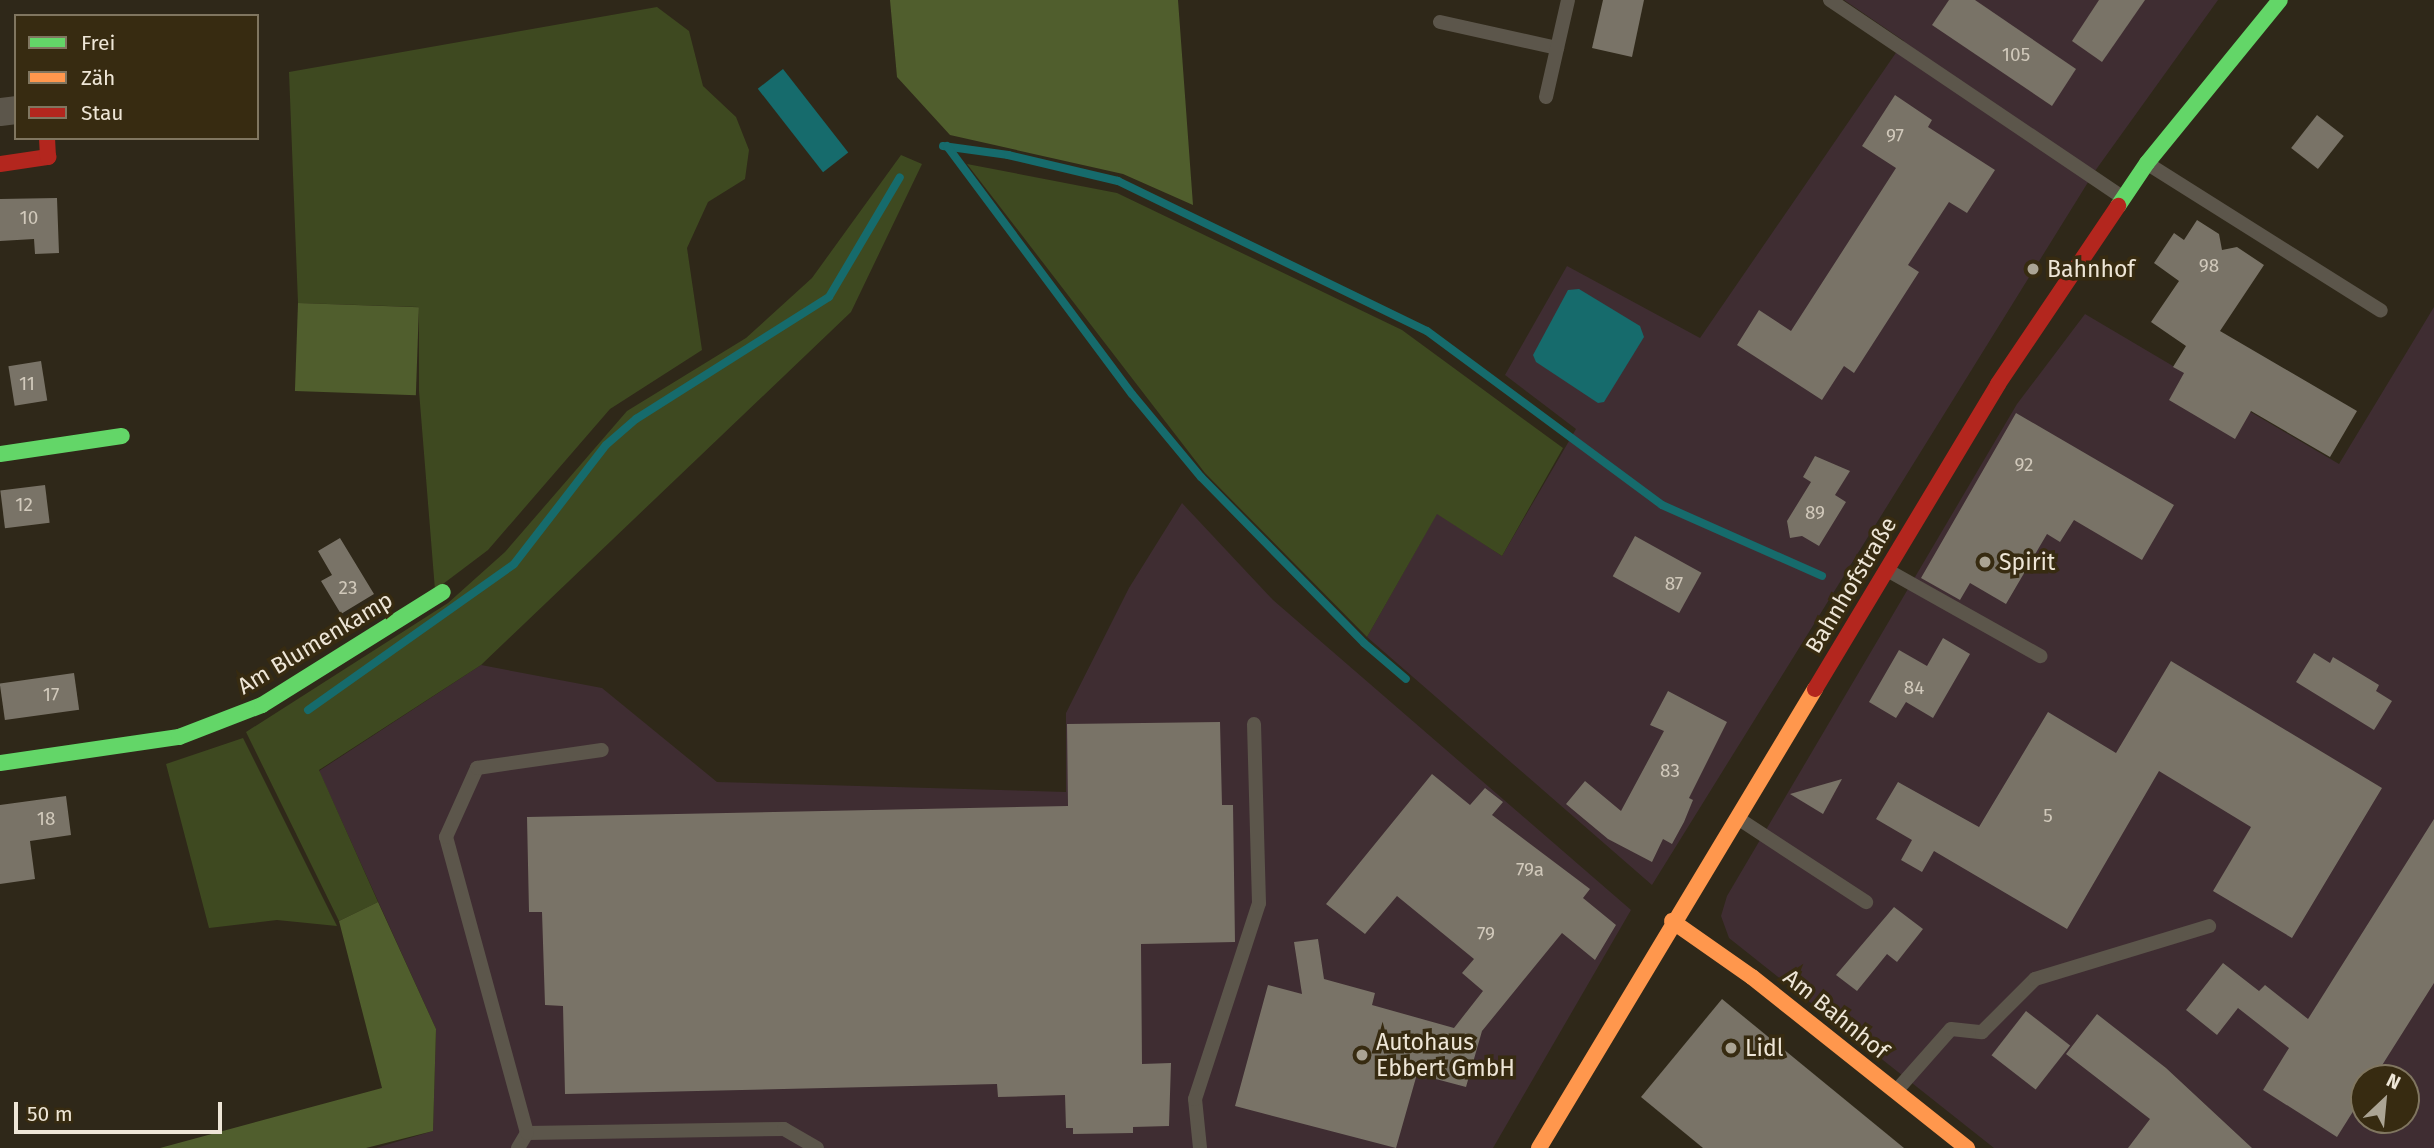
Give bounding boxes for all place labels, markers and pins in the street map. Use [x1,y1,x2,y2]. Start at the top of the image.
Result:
place label: Bahnhof [2047,255,2135,283]
marker: Bahnhof [2025,261,2041,277]
place label: Spirit [1999,548,2055,576]
marker: Spirit [1977,554,1993,570]
place label: Autohaus Ebbert GmbH [1376,1028,1515,1082]
place label: Lidl [1745,1034,1783,1062]
marker: Lidl [1723,1040,1739,1056]
marker: Autohaus Ebbert GmbH [1354,1047,1370,1063]

